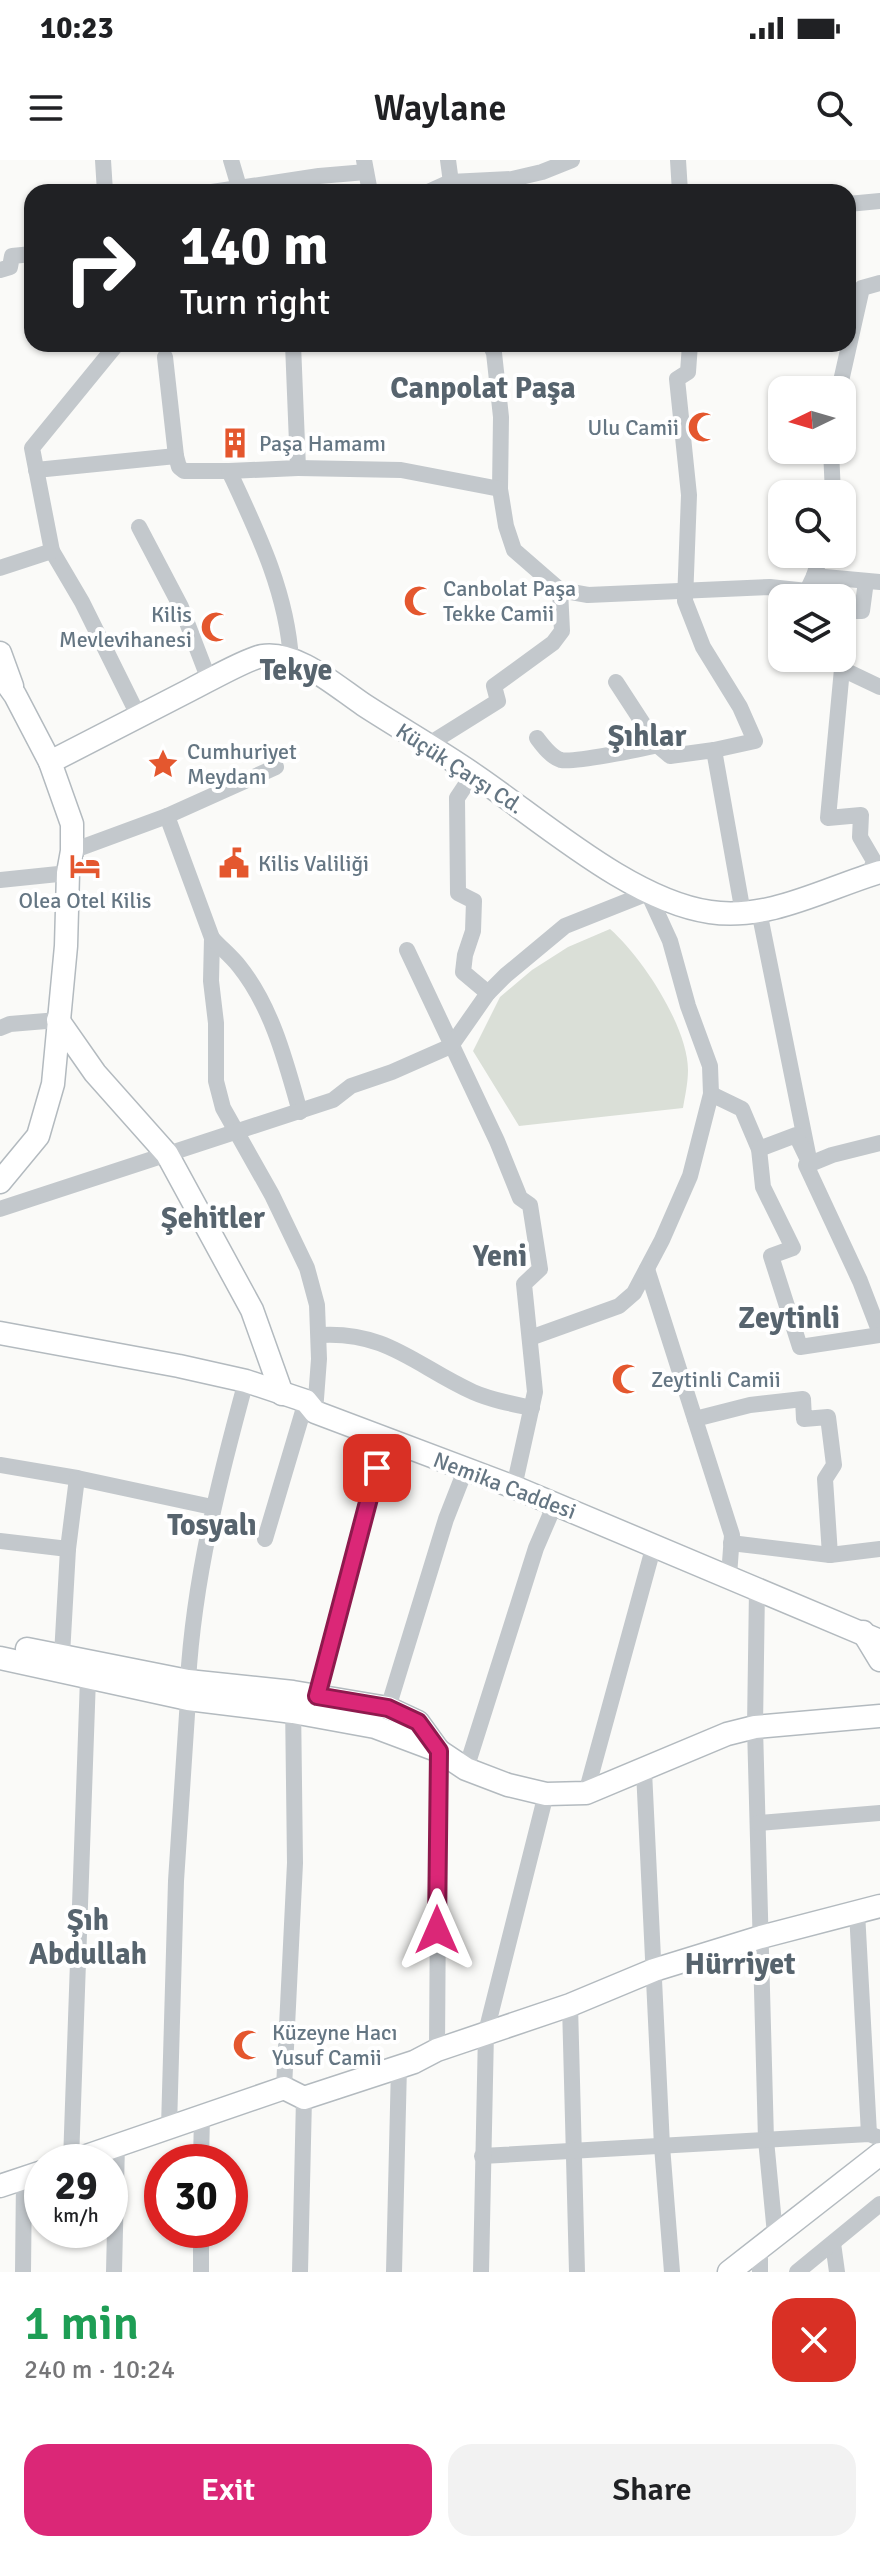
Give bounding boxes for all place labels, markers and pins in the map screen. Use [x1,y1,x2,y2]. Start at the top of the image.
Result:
mosque icon: Ulu Camii [686,410,720,444]
place label: Ulu Camii [587,414,679,441]
building icon: Paşa Hamamı [218,426,252,460]
place label: Paşa Hamamı [259,430,386,457]
place label: Canbolat Paşa Tekke Camii [443,575,576,627]
mosque icon: Canbolat Paşa Tekke Camii [402,584,436,618]
place label: Kilis Mevlevihanesi [59,601,192,653]
mosque icon: Kilis Mevlevihanesi [199,610,233,644]
place label: Cumhuriyet Meydanı [187,738,297,790]
place icon: Cumhuriyet Meydanı [146,747,180,781]
public building icon: Kilis Valiliği [217,846,251,880]
hotel icon: Olea Otel Kilis [68,849,102,883]
place label: Kilis Valiliği [258,850,369,877]
place label: Olea Otel Kilis [18,887,152,914]
mosque icon: Zeytinli Camii [610,1362,644,1396]
place label: Zeytinli Camii [651,1366,781,1393]
pin [343,1434,411,1502]
place label: Küzeyne Hacı Yusuf Camii [272,2019,398,2071]
mosque icon: Küzeyne Hacı Yusuf Camii [231,2028,265,2062]

